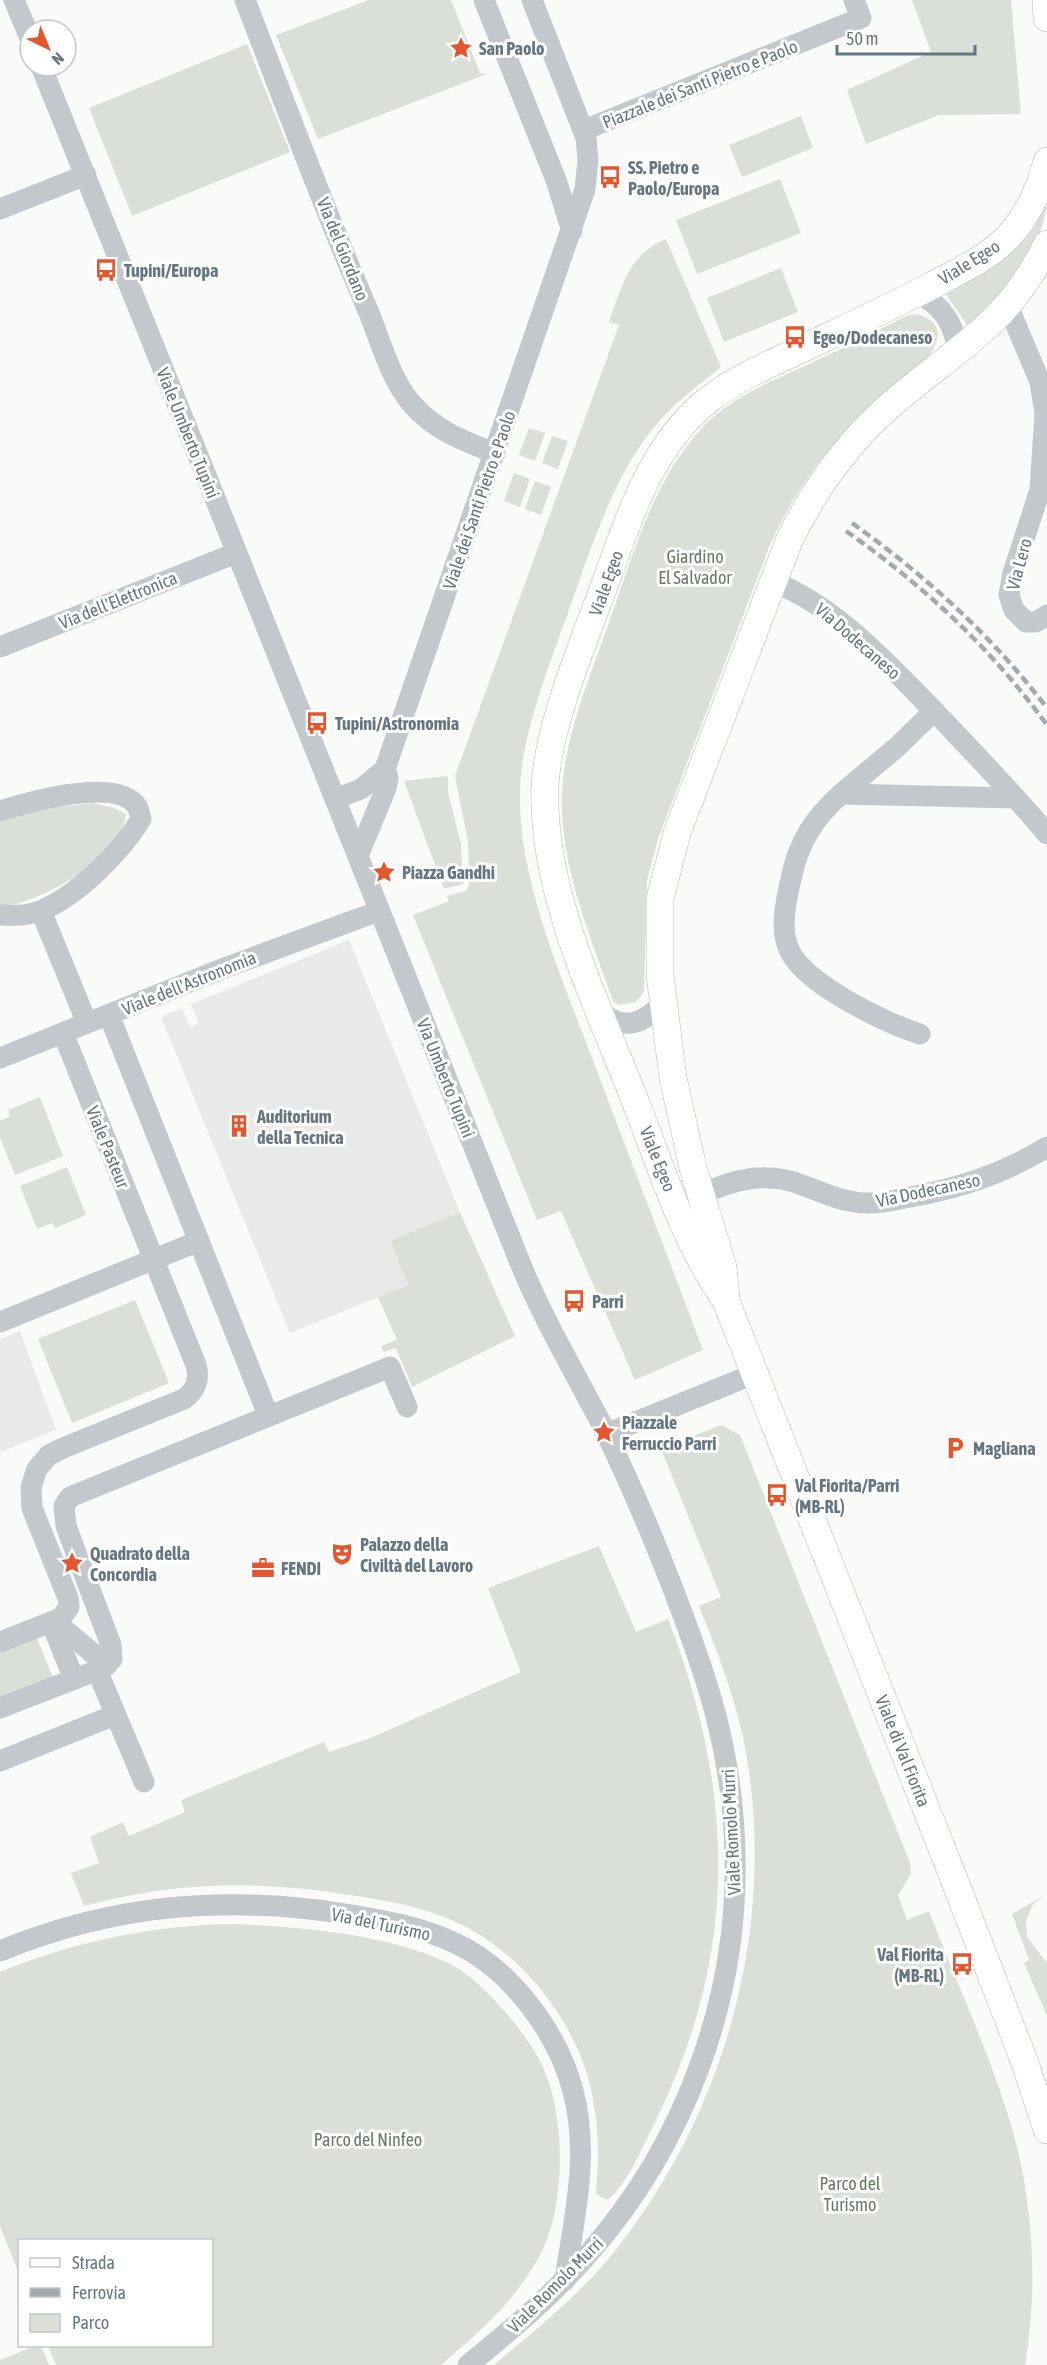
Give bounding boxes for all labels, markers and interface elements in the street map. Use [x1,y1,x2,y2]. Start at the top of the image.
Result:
north arrow [18,18,78,78]
scale bar [837,18,975,56]
text: 50 m [846,28,878,49]
place icon: San Paolo [448,35,474,61]
street label: Piazzale dei Santi Pietro e Paolo [599,35,801,133]
place label: San Paolo [479,38,544,59]
text: N [49,49,68,69]
place label: SS. Pietro e Paolo/Europa [628,157,719,199]
bus stop icon: SS. Pietro e Paolo/Europa [597,164,623,190]
street label: Via del Giordano [313,194,373,304]
street label: Viale Egeo [935,235,1003,289]
bus stop icon: Tupini/Europa [93,257,119,283]
place label: Tupini/Europa [124,260,218,281]
bus stop icon: Egeo/Dodecaneso [782,324,808,350]
place label: Egeo/Dodecaneso [813,327,933,348]
street label: Viale Umberto Tupini [152,365,224,501]
street label: Viale dei Santi Pietro e Paolo [439,408,519,592]
street label: Via Lero [1002,536,1036,592]
park label: Giardino El Salvador [658,546,732,588]
street label: Viale Egeo [584,547,628,619]
street label: Via dell'Elettronica [56,567,180,633]
street label: Via Dodecaneso [811,598,905,684]
bus stop icon: Tupini/Astronomia [304,710,330,736]
place label: Tupini/Astronomia [335,713,459,734]
place icon: Piazza Gandhi [371,859,397,885]
place label: Piazza Gandhi [402,862,495,883]
street label: Viale dell'Astronomia [119,947,259,1019]
street label: Via Umberto Tupini [413,1015,479,1141]
street label: Viale Pasteur [82,1103,134,1192]
place label: Auditorium della Tecnica [256,1106,344,1148]
building icon: Auditorium della Tecnica [226,1113,252,1139]
street label: Viale Egeo [635,1123,681,1195]
street label: Via Dodecaneso [874,1169,982,1211]
bus stop icon: Parri [561,1288,587,1314]
place label: Parri [592,1291,624,1312]
place label: Piazzale Ferruccio Parri [622,1412,716,1454]
place icon: Piazzale Ferruccio Parri [591,1419,617,1445]
parking icon: Magliana [942,1435,968,1461]
place label: Magliana [973,1438,1036,1459]
place label: Val Fiorita/Parri (MB-RL) [794,1475,899,1517]
bus stop icon: Val Fiorita/Parri (MB-RL) [764,1482,790,1508]
place label: Palazzo della Civiltà del Lavoro [360,1534,473,1576]
theatre icon: Palazzo della Civiltà del Lavoro [329,1541,355,1567]
place label: Quadrato della Concordia [90,1543,190,1585]
place icon: Quadrato della Concordia [59,1550,85,1576]
office icon: FENDI [250,1555,276,1581]
place label: FENDI [281,1558,321,1579]
street label: Viale di Val Fiorita [871,1692,935,1810]
street label: Viale Romolo Murri [717,1768,745,1896]
street label: Via del Turismo [330,1903,432,1945]
place label: Val Fiorita (MB-RL) [876,1944,944,1986]
bus stop icon: Val Fiorita (MB-RL) [949,1951,975,1977]
park label: Parco del Ninfeo [314,2129,422,2150]
park label: Parco del Turismo [819,2173,881,2215]
street label: Viale Romolo Murri [503,2233,607,2337]
legend [18,2239,213,2347]
text: Strada [72,2252,115,2273]
text: Ferrovia [72,2282,126,2303]
text: Parco [72,2312,109,2333]

